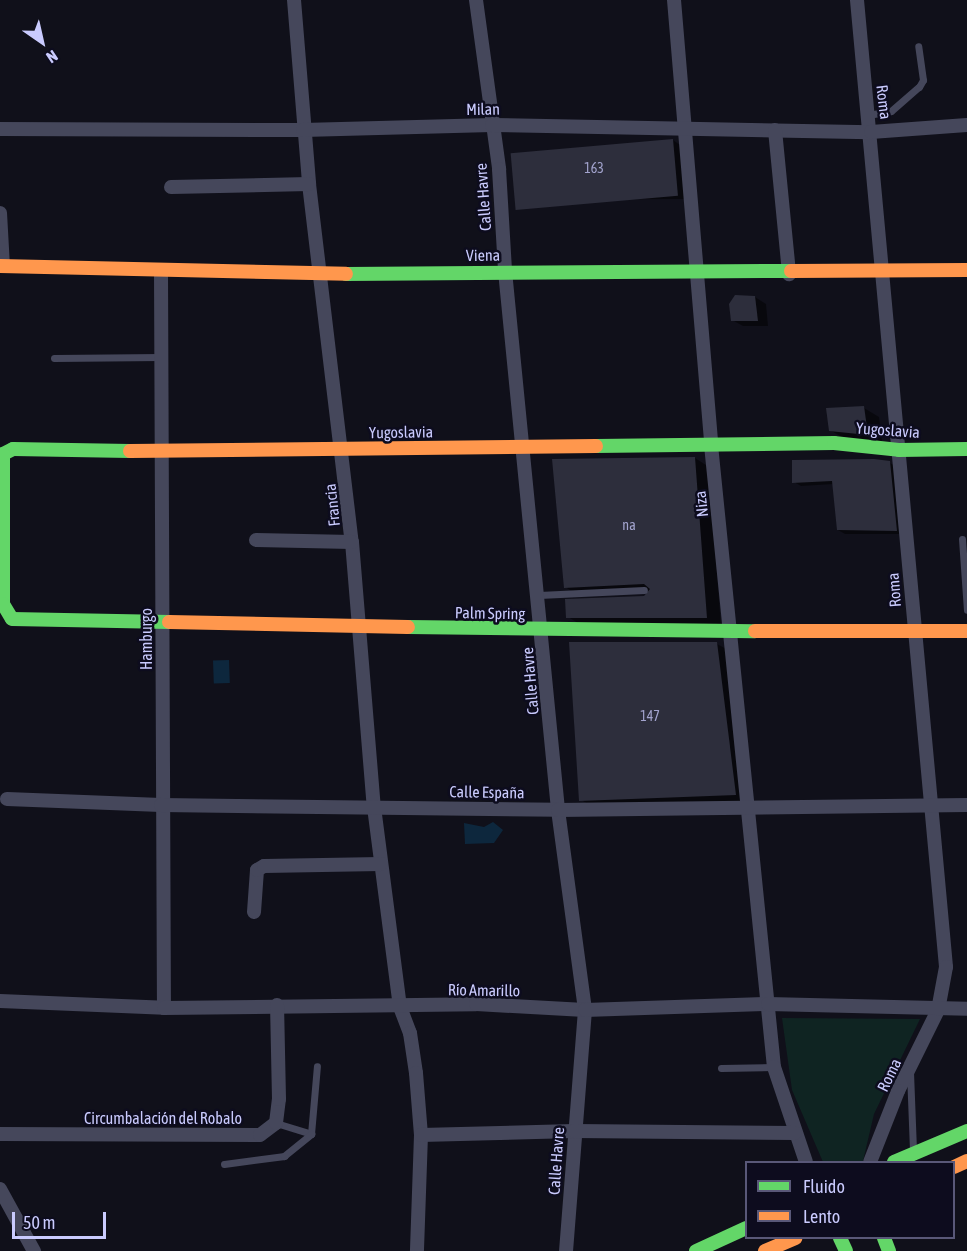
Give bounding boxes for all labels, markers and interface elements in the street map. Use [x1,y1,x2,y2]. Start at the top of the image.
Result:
north arrow [12,12,72,72]
text: N [43,47,61,67]
street label: Roma [872,84,896,120]
street label: Milan [466,99,500,119]
house number: 163 [584,160,604,176]
street label: Calle Havre [471,163,495,231]
street label: Viena [466,245,500,265]
street label: Yugoslavia [855,418,921,442]
street label: Yugoslavia [369,422,433,442]
street label: Francia [320,483,344,527]
street label: Niza [690,490,712,518]
house number: na [622,517,636,533]
street label: Roma [883,572,905,608]
street label: Palm Spring [455,603,525,623]
street label: Hamburgo [136,608,156,670]
street label: Calle Havre [517,646,543,716]
house number: 147 [640,708,660,724]
street label: Calle España [449,782,525,802]
street label: Río Amarillo [448,980,520,1000]
street label: Roma [873,1055,905,1095]
street label: Circumbalación del Robalo [84,1108,242,1128]
street label: Calle Havre [544,1127,568,1195]
legend [745,1161,955,1239]
text: Fluido [803,1176,845,1197]
scale bar [15,1200,110,1238]
text: Lento [803,1206,840,1227]
text: 50 m [23,1212,55,1233]

